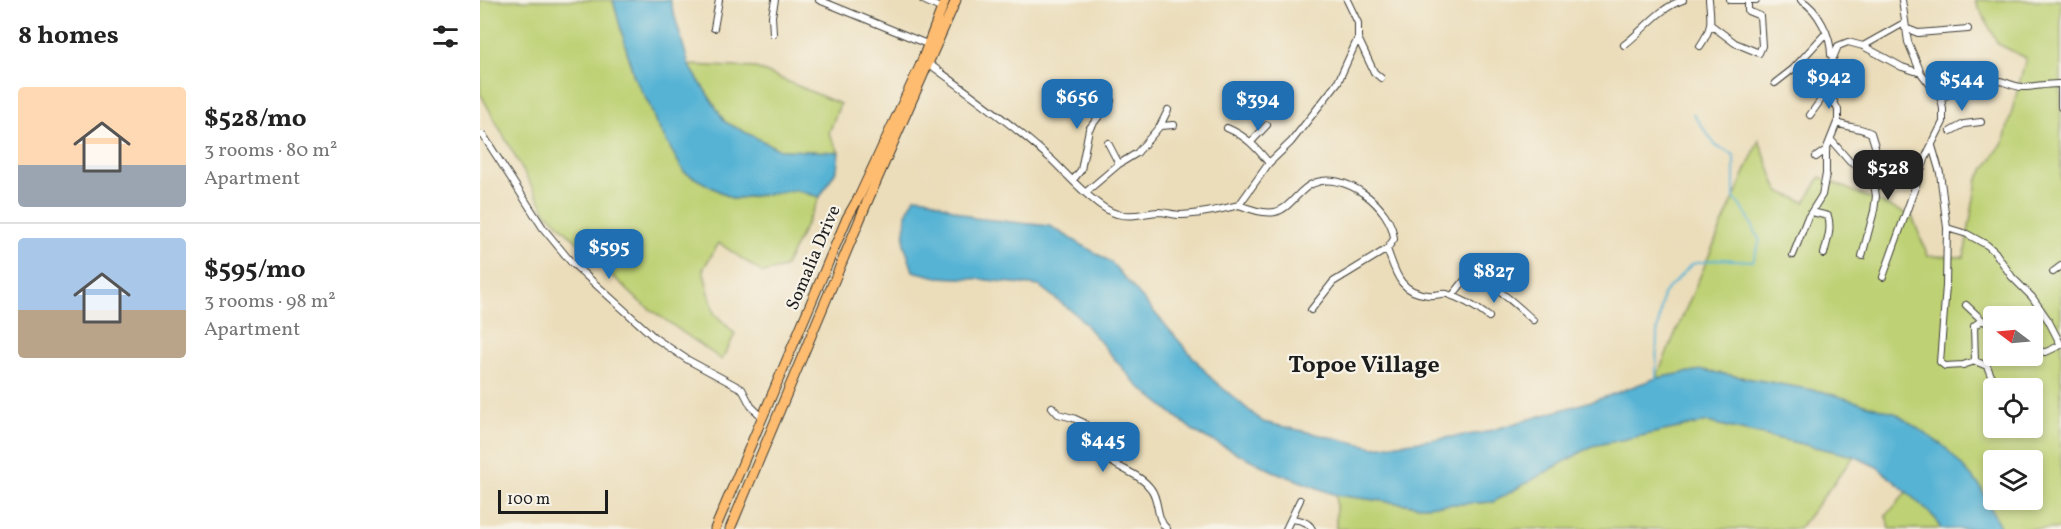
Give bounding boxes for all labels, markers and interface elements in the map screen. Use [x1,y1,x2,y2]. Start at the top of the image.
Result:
text: 8 homes [18,18,119,54]
icon: filters [429,20,462,53]
pin: $942 [1793,59,1865,110]
pin: $544 [1926,61,1998,112]
text: $942 [1807,64,1851,92]
text: $544 [1939,66,1985,94]
pin: $656 [1041,79,1113,130]
pin: $394 [1222,81,1294,132]
text: $656 [1056,84,1098,112]
text: $394 [1236,86,1280,114]
text: $528/mo [204,101,307,137]
icon: home [66,111,138,183]
text: 3 rooms · 80 m² [204,137,337,165]
pin: $528 [1852,150,1924,201]
text: $528 [1867,155,1909,183]
text: Apartment [204,165,300,193]
street label: Somalia Drive [781,202,847,314]
pin: $595 [573,229,645,280]
text: $595 [588,234,630,262]
text: $595/mo [204,252,306,288]
pin: $827 [1458,253,1530,304]
text: $827 [1473,258,1515,286]
icon: home [66,262,138,334]
text: 3 rooms · 98 m² [204,288,336,316]
north arrow [1983,306,2043,366]
map controls [1983,306,2043,510]
text: Apartment [204,316,300,344]
district label: Topoe Village [1288,349,1440,383]
button: locate [1983,378,2043,438]
pin: $445 [1067,422,1139,473]
text: $445 [1081,427,1125,455]
button: layers [1983,450,2043,510]
scale bar [498,487,608,514]
text: 100 m [507,489,550,511]

